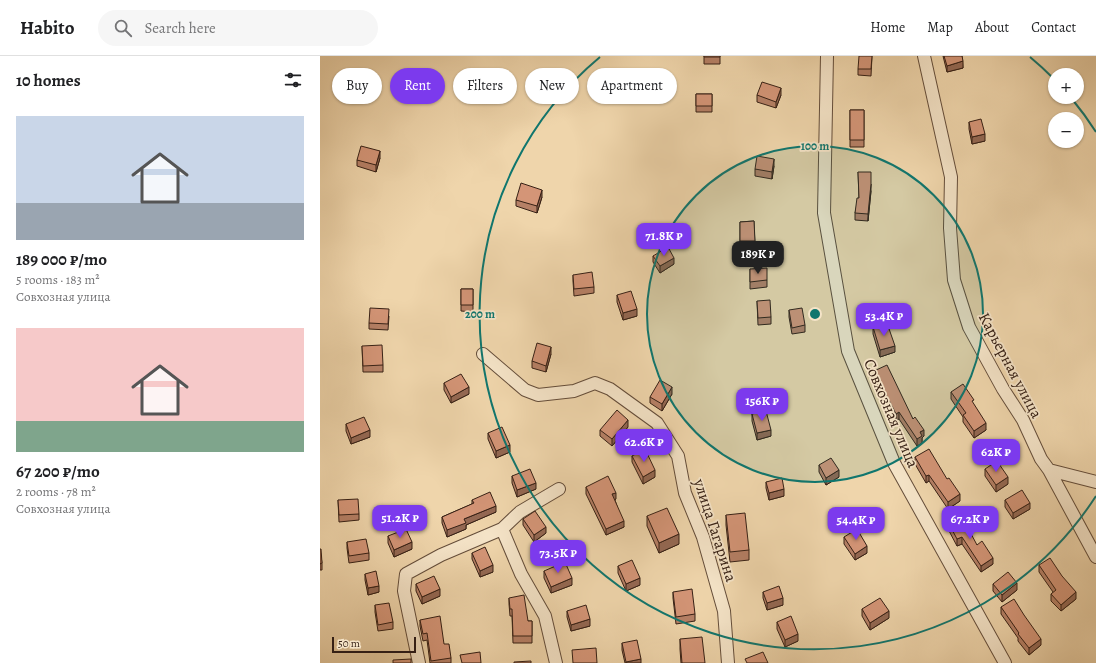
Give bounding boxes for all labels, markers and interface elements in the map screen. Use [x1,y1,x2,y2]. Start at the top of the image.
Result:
search box [98,10,378,46]
text: Habito [20,15,74,41]
icon: search [112,17,134,39]
text: Search here [144,18,216,38]
text: Home [870,18,905,37]
text: Map [927,18,953,37]
text: About [975,18,1009,37]
text: Contact [1031,18,1076,37]
chip: Buy [332,68,382,104]
chip: Rent [390,68,445,104]
chip: Filters [453,68,517,104]
chip: New [525,68,579,104]
chip: Apartment [587,68,677,104]
map controls [1048,68,1084,148]
button: + [1048,68,1084,104]
text: 10 homes [16,69,81,92]
icon: filters [282,69,304,91]
button: − [1048,112,1084,148]
text: 100 m [801,138,829,154]
icon: home [124,142,196,214]
pin: 71.8K ₽ [627,223,701,257]
text: 71.8K ₽ [645,227,683,244]
pin: 189K ₽ [725,241,791,275]
text: 189K ₽ [741,245,775,262]
text: 189 000 ₽/mo [16,248,107,271]
text: 5 rooms · 183 m² [16,271,100,288]
text: Совхозная улица [16,288,111,305]
pin: 53.4K ₽ [847,303,921,337]
text: 200 m [465,306,495,322]
centre of rings [808,307,822,321]
text: 53.4K ₽ [865,307,903,324]
street label: Карьерная улица [973,309,1048,423]
icon: home [124,354,196,426]
street label: Совхозная улица [858,356,924,472]
pin: 156K ₽ [729,388,795,422]
text: 156K ₽ [745,392,779,409]
pin: 62.6K ₽ [607,429,681,463]
text: 62.6K ₽ [624,433,664,450]
pin: 62K ₽ [968,439,1024,473]
text: 62K ₽ [981,443,1011,460]
text: 67 200 ₽/mo [16,460,100,483]
street label: улица Гагарина [688,475,742,585]
text: 2 rooms · 78 m² [16,483,96,500]
text: Совхозная улица [16,500,111,517]
pin: 51.2K ₽ [363,505,437,539]
pin: 67.2K ₽ [933,506,1007,540]
pin: 54.4K ₽ [819,507,893,541]
text: 51.2K ₽ [381,509,419,526]
text: 67.2K ₽ [951,510,989,527]
text: 54.4K ₽ [837,511,875,528]
pin: 73.5K ₽ [521,540,595,574]
text: 73.5K ₽ [539,544,577,561]
scale bar [332,635,416,654]
text: 50 m [338,636,360,651]

